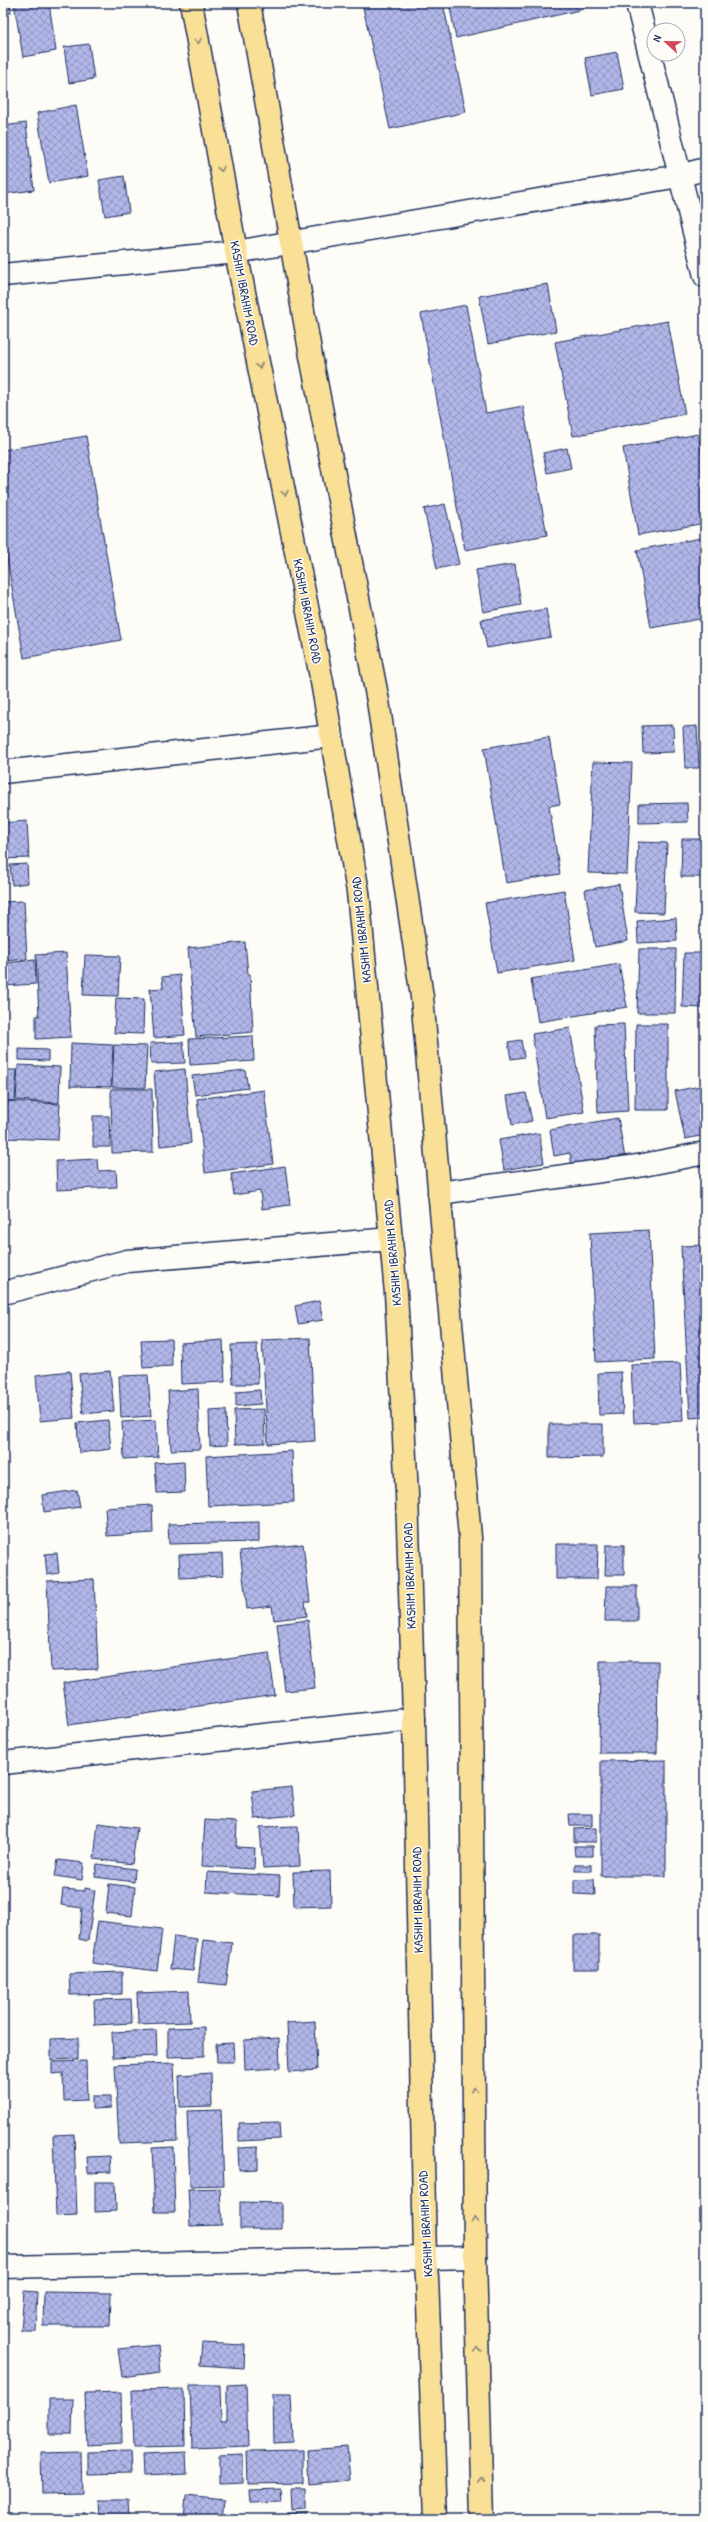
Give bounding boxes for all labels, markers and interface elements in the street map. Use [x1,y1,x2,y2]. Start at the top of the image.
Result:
north arrow [646,22,686,62]
text: N [649,33,664,44]
one-way arrow [193,38,202,44]
one-way arrow [217,166,225,172]
street label: KASHIM IBRAHIM ROAD [226,239,264,348]
one-way arrow [254,363,263,369]
one-way arrow [280,490,288,496]
street label: KASHIM IBRAHIM ROAD [289,557,327,666]
street label: KASHIM IBRAHIM ROAD [346,875,376,984]
street label: KASHIM IBRAHIM ROAD [378,1198,406,1307]
street label: KASHIM IBRAHIM ROAD [398,1522,420,1629]
street label: KASHIM IBRAHIM ROAD [407,1846,427,1953]
one-way arrow [470,2087,478,2093]
street label: KASHIM IBRAHIM ROAD [413,2170,437,2278]
one-way arrow [471,2217,479,2223]
one-way arrow [474,2347,482,2353]
one-way arrow [477,2477,486,2483]

